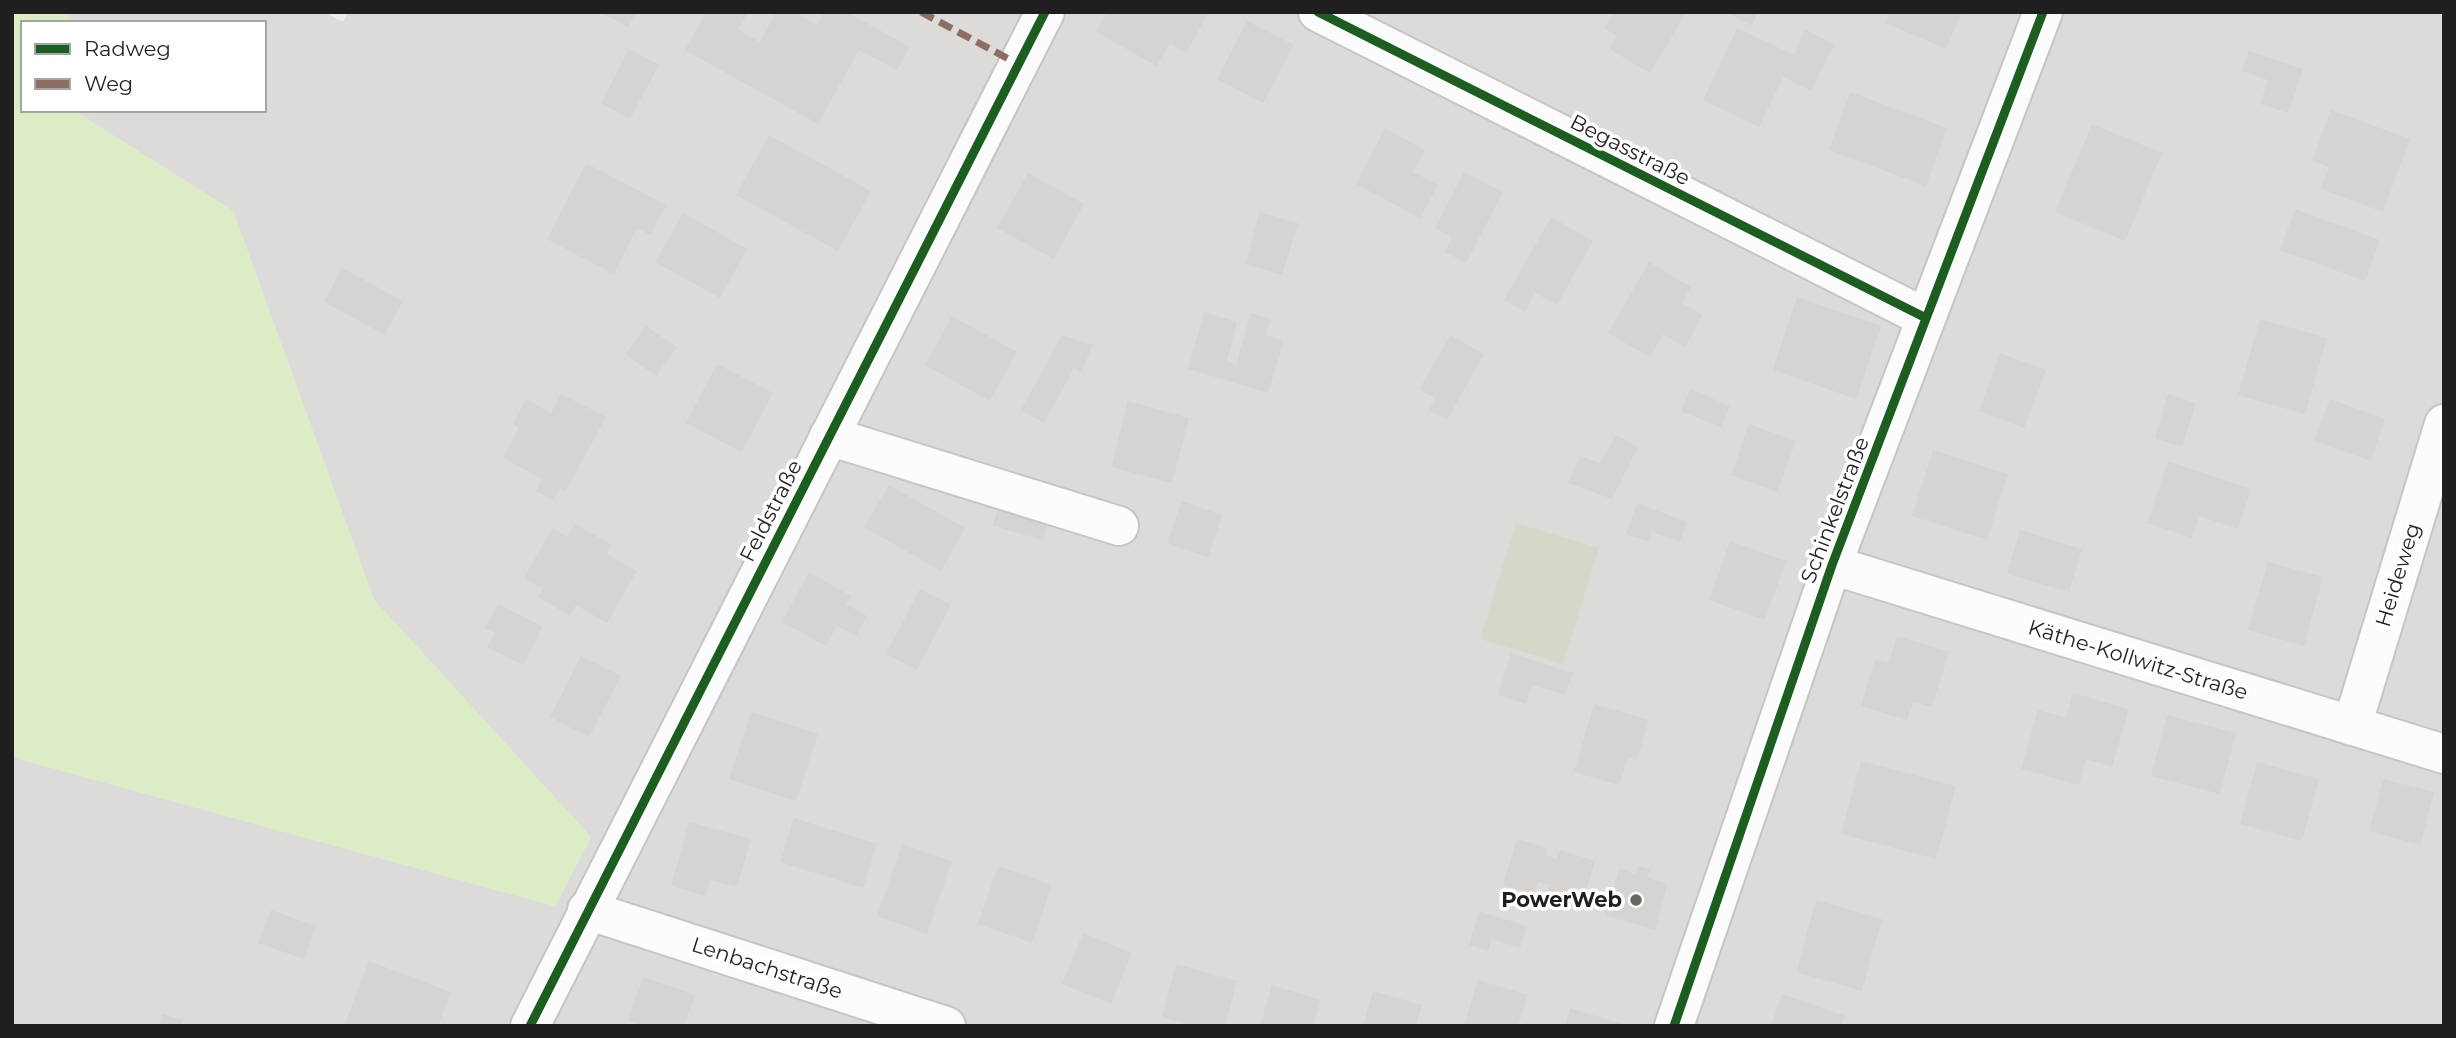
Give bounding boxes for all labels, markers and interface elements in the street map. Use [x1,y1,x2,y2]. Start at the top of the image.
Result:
legend [21,21,266,112]
text: Radweg [84,36,171,61]
text: Weg [84,71,133,96]
street label: Begasstraße [1566,109,1694,190]
street label: Schinkelstraße [1795,433,1874,586]
street label: Feldstraße [734,456,807,566]
street label: Heideweg [2370,520,2425,630]
street label: Käthe-Kollwitz-Straße [2025,614,2251,705]
place label: PowerWeb [1501,887,1622,912]
marker: PowerWeb [1628,892,1644,908]
street label: Lenbachstraße [689,931,846,1004]

